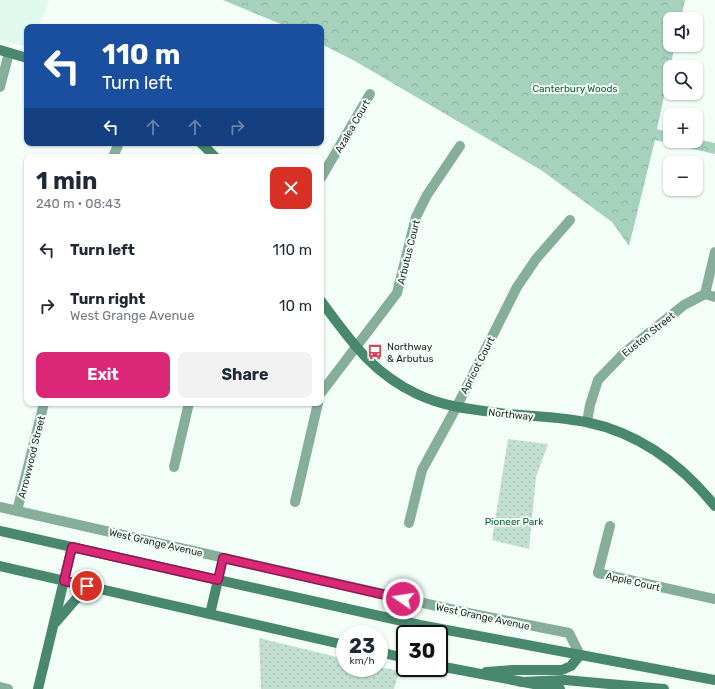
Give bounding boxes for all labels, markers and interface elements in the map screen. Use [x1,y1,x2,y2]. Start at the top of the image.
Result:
map controls [663,12,703,196]
button: sound [663,12,703,52]
text: 110 m [102,38,180,71]
icon: left [36,40,88,92]
button: search [663,60,703,100]
text: Turn left [102,72,172,94]
park label: Canterbury Woods [532,83,618,95]
street label: Azalea Court [333,98,373,155]
button: + [663,108,703,148]
icon: left [100,116,122,138]
icon: ahead [142,116,164,138]
icon: ahead [184,116,206,138]
icon: right [226,116,248,138]
button: − [663,156,703,196]
text: 1 min [36,167,97,195]
button: close [270,167,312,209]
text: 240 m · 08:43 [36,196,121,211]
street label: Arbutus Court [395,219,423,286]
icon: left [36,239,58,261]
text: Turn left [70,241,135,259]
text: 110 m [273,241,312,259]
text: Turn right [70,290,145,308]
icon: right [36,295,58,317]
text: 10 m [279,297,312,315]
text: West Grange Avenue [70,308,194,323]
street label: Euston Street [620,310,677,360]
street label: Apricot Court [458,335,497,396]
place label: Northway & Arbutus [387,341,434,365]
bus stop icon: Northway & Arbutus [366,343,384,361]
button: Exit [36,352,170,398]
button: Share [178,352,312,398]
street label: Northway [488,407,534,423]
street label: Arrowwood Street [16,415,48,500]
park label: Pioneer Park [485,516,544,528]
street label: West Grange Avenue [108,526,204,560]
pin [70,569,104,603]
street label: Apple Court [605,570,661,594]
icon: arrive [76,575,98,597]
position arrow [382,578,424,620]
street label: West Grange Avenue [435,601,531,633]
speed limit sign: 30 [396,625,448,677]
text: 23 [349,634,375,658]
text: km/h [350,655,374,667]

